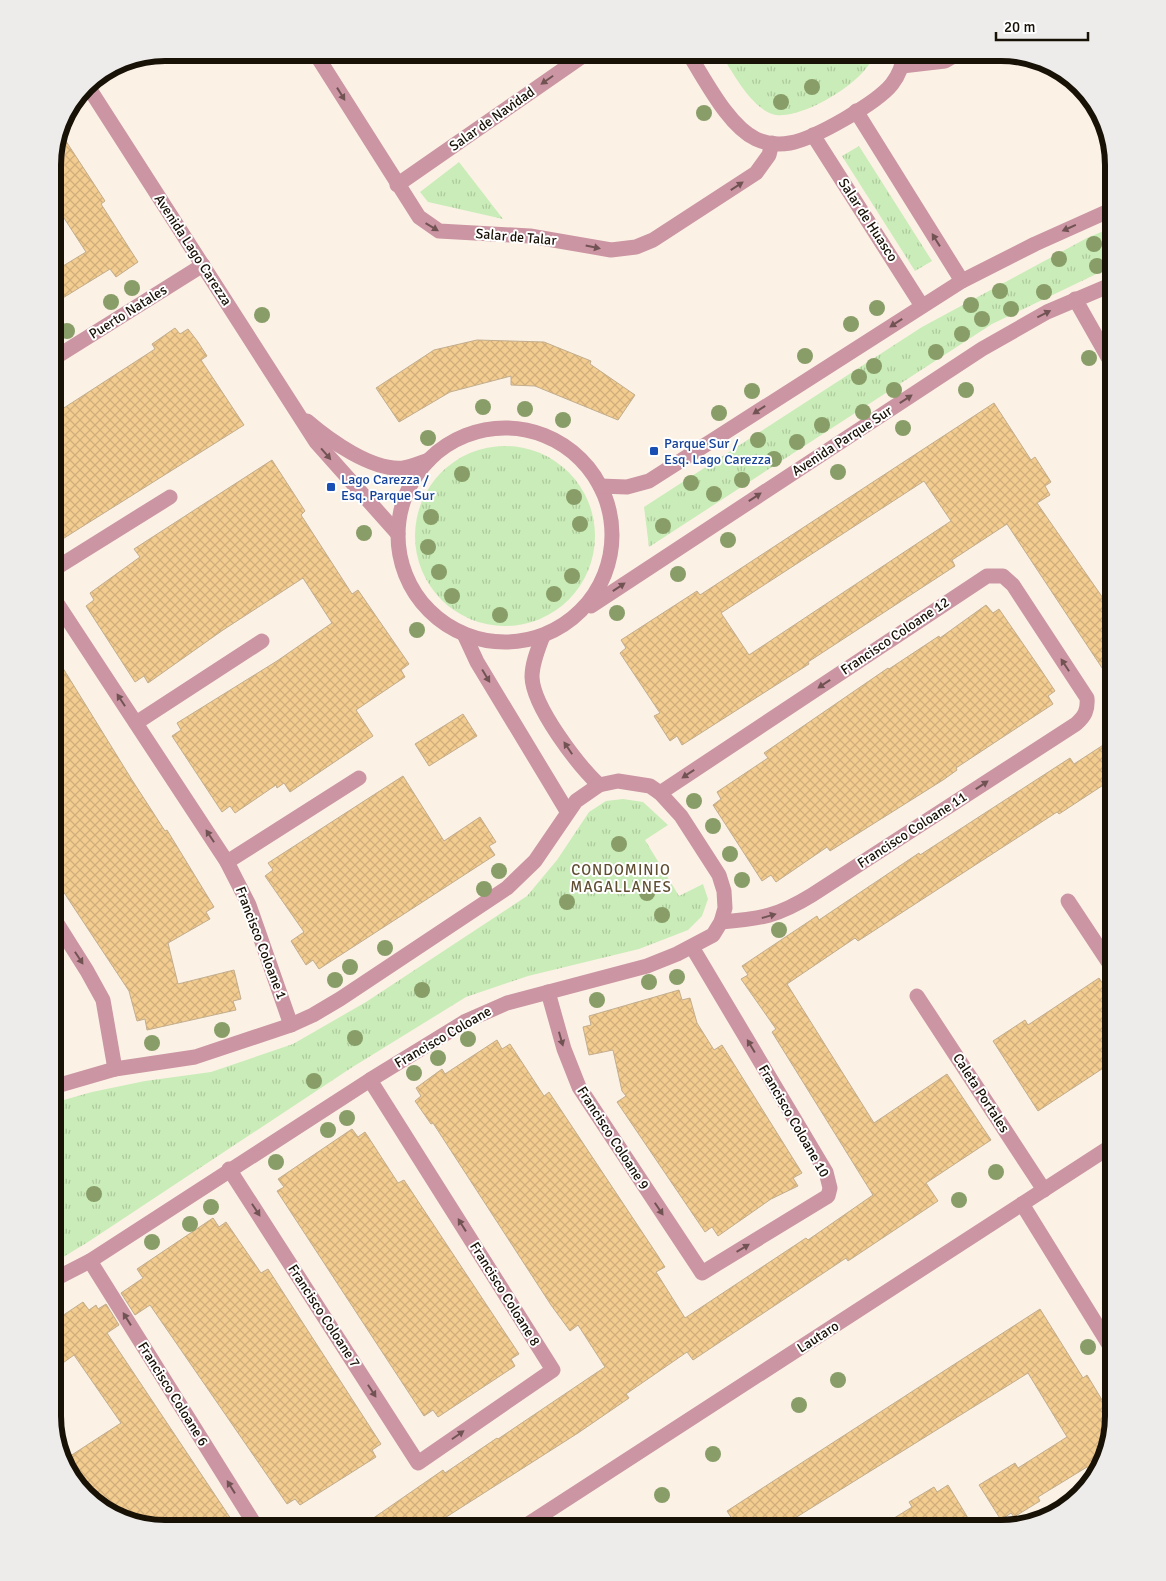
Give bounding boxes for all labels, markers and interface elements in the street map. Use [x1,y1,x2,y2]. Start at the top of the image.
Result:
scale bar [996,10,1088,42]
text: 20 m [1004,18,1035,36]
one-way arrow [540,75,554,85]
street label: Salar de Navidad [446,83,538,155]
one-way arrow [336,87,345,100]
street label: Salar de Huasco [835,175,901,265]
one-way arrow [730,181,743,190]
street label: Avenida Lago Carezza [151,191,235,309]
one-way arrow [426,222,439,231]
street label: Salar de Talar [475,225,558,249]
one-way arrow [1062,225,1076,233]
one-way arrow [931,233,940,246]
one-way arrow [585,243,601,251]
street label: Puerto Natales [86,281,170,343]
one-way arrow [1037,310,1051,318]
one-way arrow [889,318,902,327]
one-way arrow [899,394,912,403]
street label: Avenida Parque Sur [789,402,896,480]
one-way arrow [752,405,766,415]
place label: Parque Sur / Esq. Lago Carezza [664,435,771,468]
marker: Parque Sur / Esq. Lago Carezza [648,445,660,457]
one-way arrow [320,447,331,460]
place label: Lago Carezza / Esq. Parque Sur [341,471,436,504]
marker: Lago Carezza / Esq. Parque Sur [325,481,337,493]
one-way arrow [748,492,762,502]
one-way arrow [613,582,626,592]
street label: Francisco Coloane 12 [838,593,952,679]
one-way arrow [1060,658,1070,672]
one-way arrow [481,670,490,683]
one-way arrow [817,679,830,689]
one-way arrow [116,694,126,707]
one-way arrow [563,741,573,754]
one-way arrow [681,769,695,779]
one-way arrow [975,780,988,790]
street label: Francisco Coloane 11 [854,788,970,872]
one-way arrow [205,829,215,843]
district label: CONDOMINIO MAGALLANES [570,861,672,896]
street label: Francisco Coloane 1 [232,884,290,1002]
one-way arrow [762,911,777,919]
one-way arrow [74,951,84,965]
street label: Francisco Coloane [392,1002,494,1072]
one-way arrow [558,1031,566,1046]
one-way arrow [746,1039,755,1052]
street label: Caleta Portales [949,1050,1013,1136]
street label: Francisco Coloane 10 [755,1062,833,1180]
street label: Francisco Coloane 9 [573,1083,653,1193]
one-way arrow [654,1202,664,1216]
one-way arrow [251,1204,260,1217]
one-way arrow [457,1218,466,1231]
street label: Francisco Coloane 8 [466,1239,544,1349]
one-way arrow [737,1243,750,1252]
street label: Francisco Coloane 7 [284,1261,364,1371]
one-way arrow [122,1313,131,1326]
street label: Lautaro [794,1317,842,1357]
street label: Francisco Coloane 6 [134,1339,212,1449]
one-way arrow [367,1384,377,1398]
one-way arrow [452,1430,465,1440]
one-way arrow [226,1480,236,1493]

